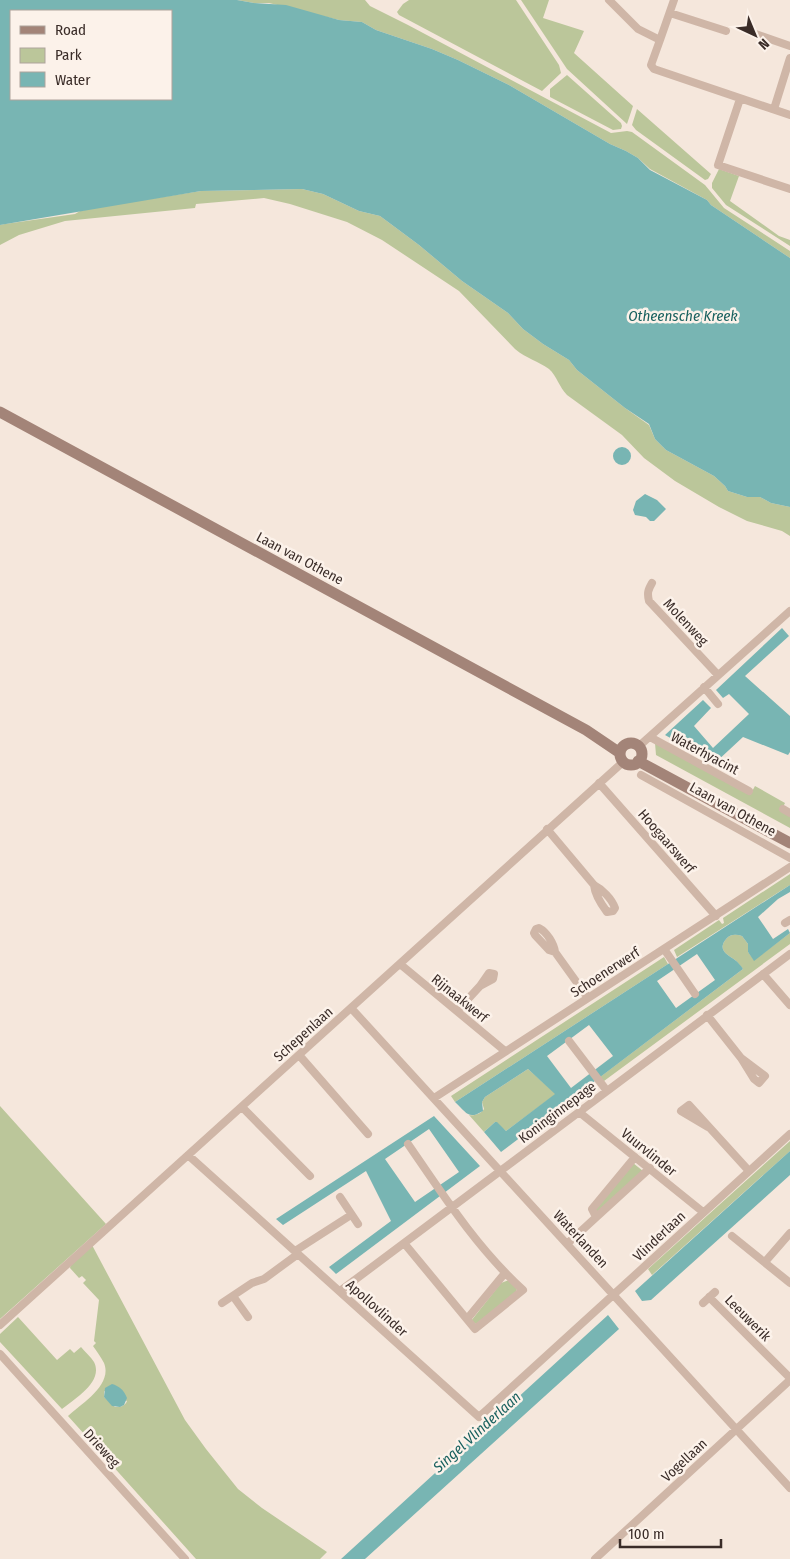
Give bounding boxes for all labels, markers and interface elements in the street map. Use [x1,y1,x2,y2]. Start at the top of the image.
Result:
legend [10,10,172,100]
north arrow [730,10,780,60]
text: Road [55,21,86,39]
text: N [755,35,773,53]
text: Park [55,46,82,64]
text: Water [55,71,91,89]
water label: Otheensche Kreek [628,307,738,325]
street label: Laan van Othene [253,528,346,589]
street label: Molenweg [660,595,712,650]
street label: Waterhyacint [668,728,742,779]
street label: Laan van Othene [687,779,779,840]
street label: Hoogaarswerf [634,806,700,878]
street label: Schoenerwerf [568,943,644,1001]
street label: Rijnaakwerf [428,971,493,1027]
street label: Schepenlaan [270,1003,336,1065]
street label: Koninginnepage [515,1078,599,1147]
street label: Vuurvlinder [617,1125,680,1180]
street label: Waterlanden [550,1207,612,1272]
street label: Vlinderlaan [630,1208,689,1265]
street label: Apollovlinder [342,1276,411,1341]
street label: Leeuwerik [721,1292,775,1345]
water label: Singel Vlinderlaan [429,1388,525,1477]
street label: Drieweg [80,1426,124,1471]
street label: Vogellaan [658,1435,711,1486]
scale bar [620,1516,721,1548]
text: 100 m [628,1525,665,1543]

